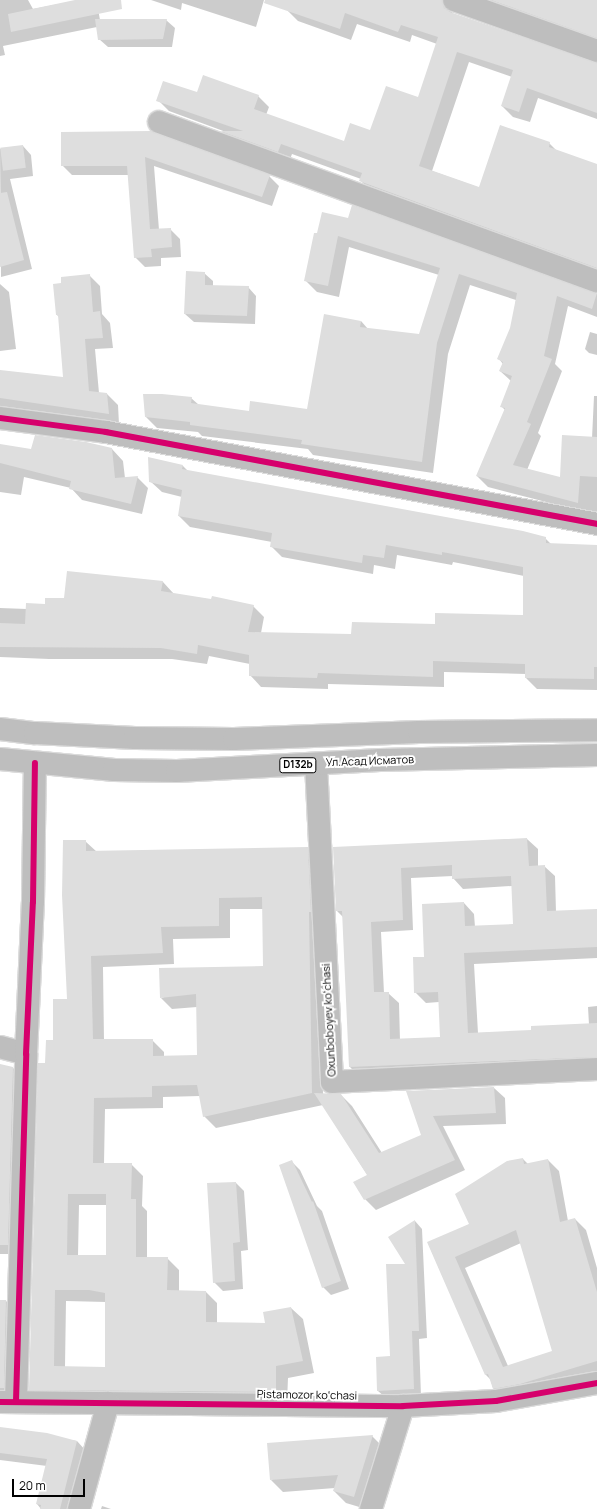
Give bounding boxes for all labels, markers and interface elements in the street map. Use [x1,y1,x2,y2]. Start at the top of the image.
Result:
street label: Ул.Асад Исматов [326,753,414,769]
road number: D132b [279,757,317,773]
street label: Oxunboboyev koʻchasi [319,963,339,1077]
street label: Pistamozor koʻchasi [257,1388,357,1402]
scale bar [14,1471,87,1497]
text: 20 m [19,1477,46,1494]

